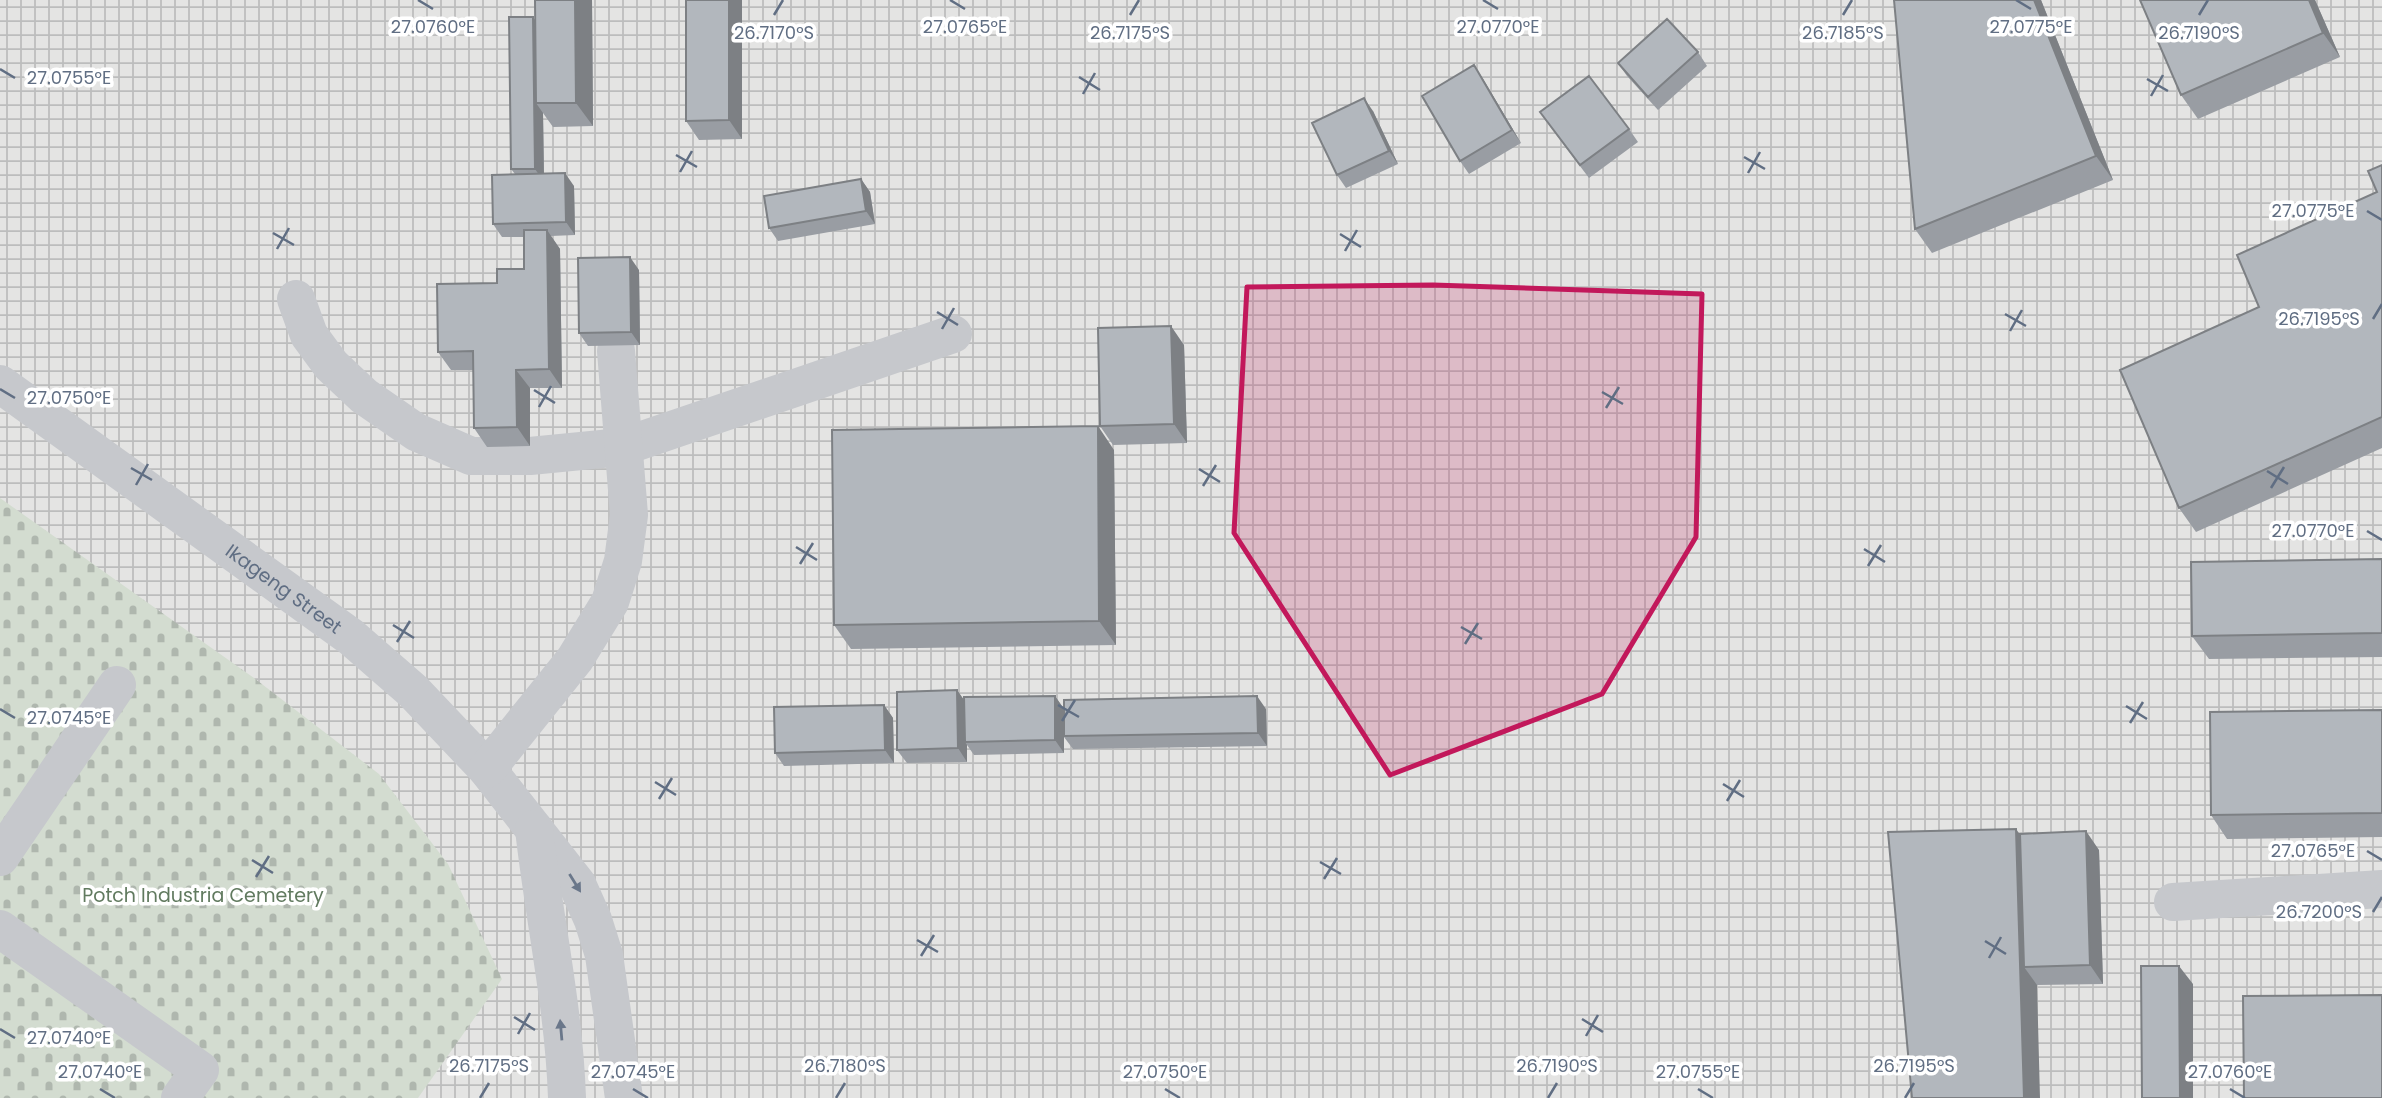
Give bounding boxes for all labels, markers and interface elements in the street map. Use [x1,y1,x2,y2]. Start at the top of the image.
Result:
text: 27.0760°E [391,14,475,39]
text: 27.0765°E [923,14,1007,39]
text: 27.0770°E [1457,14,1539,39]
text: 27.0775°E [1990,14,2072,39]
text: 26.7170°S [734,20,814,45]
text: 26.7175°S [1090,20,1170,45]
text: 26.7185°S [1802,20,1884,45]
text: 26.7190°S [2158,20,2240,45]
text: 27.0755°E [27,65,111,90]
text: 27.0775°E [2272,198,2354,223]
text: 26.7195°S [2278,306,2360,331]
text: 27.0750°E [27,385,111,410]
text: 27.0770°E [2272,518,2354,543]
street label: Ikageng Street [220,538,347,640]
text: 27.0745°E [27,705,111,730]
text: 27.0765°E [2271,838,2355,863]
one-way arrow [568,873,581,893]
park label: Potch Industria Cemetery [82,882,324,909]
text: 26.7200°S [2276,899,2362,924]
one-way arrow [555,1019,566,1041]
text: 27.0740°E [27,1025,111,1050]
text: 26.7175°S [449,1053,529,1078]
text: 26.7180°S [804,1053,886,1078]
text: 26.7190°S [1516,1053,1598,1078]
text: 26.7195°S [1873,1053,1955,1078]
text: 27.0740°E [58,1059,142,1084]
text: 27.0745°E [591,1059,675,1084]
text: 27.0750°E [1123,1059,1207,1084]
text: 27.0755°E [1656,1059,1740,1084]
text: 27.0760°E [2188,1059,2272,1084]

